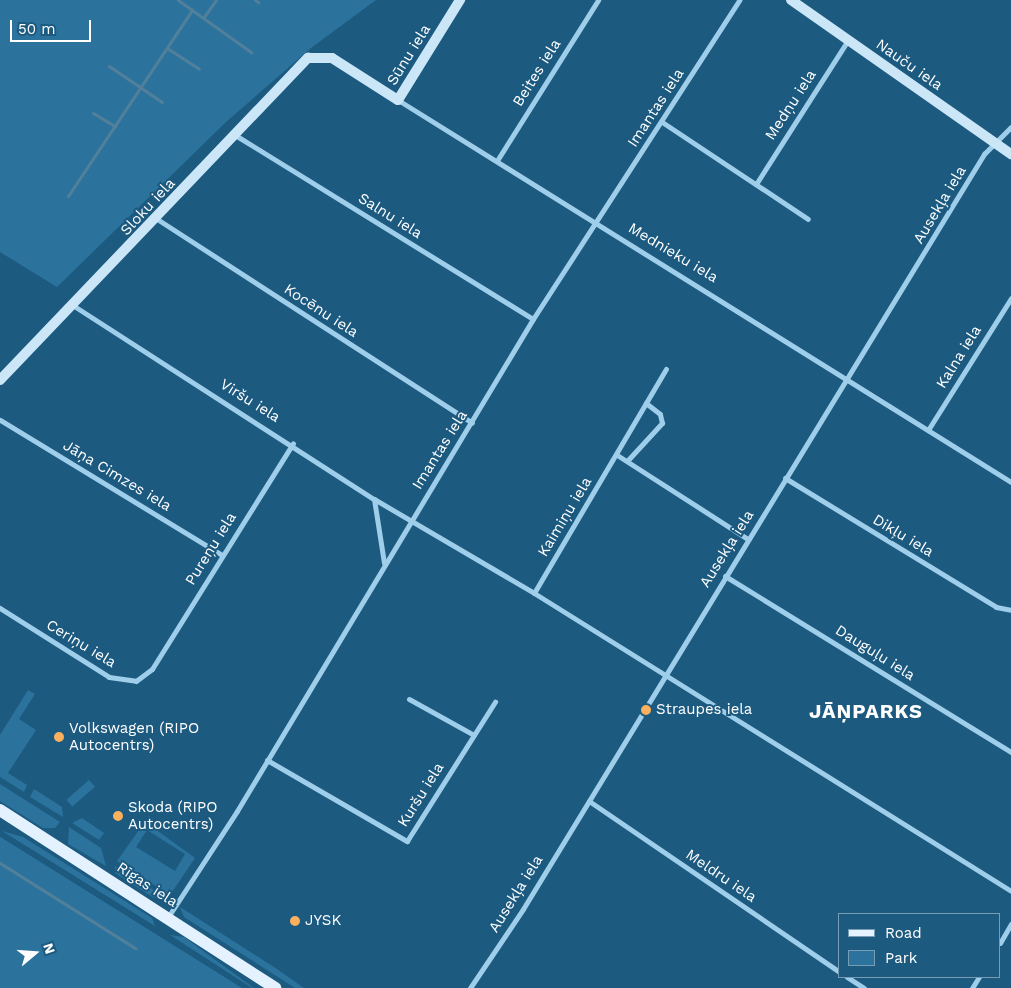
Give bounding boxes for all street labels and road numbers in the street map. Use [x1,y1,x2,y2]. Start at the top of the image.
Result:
street label: Sūnu iela [383,21,435,89]
street label: Nauču iela [872,35,946,95]
street label: Beites iela [509,36,565,110]
street label: Imantas iela [624,65,688,151]
street label: Medņu iela [762,66,820,144]
street label: Ausekļa iela [910,163,970,247]
street label: Sloku iela [117,175,179,239]
street label: Salnu iela [355,189,425,243]
street label: Mednieku iela [625,219,721,287]
street label: Kocēnu iela [281,280,361,342]
street label: Kalna iela [932,322,986,392]
street label: Viršu iela [217,375,283,427]
street label: Imantas iela [409,407,471,493]
street label: Jāņa Cimzes iela [59,436,175,516]
street label: Kaimiņu iela [534,474,596,560]
street label: Ausekļa iela [696,507,758,591]
street label: Pureņu iela [182,509,240,589]
street label: Dikļu iela [869,511,937,561]
street label: Ceriņu iela [43,616,119,672]
street label: Dauguļu iela [832,621,918,685]
street label: Kuršu iela [394,759,448,831]
street label: Meldru iela [682,846,760,906]
street label: Ausekļa iela [485,852,547,936]
street label: Rīgas iela [113,859,181,911]

